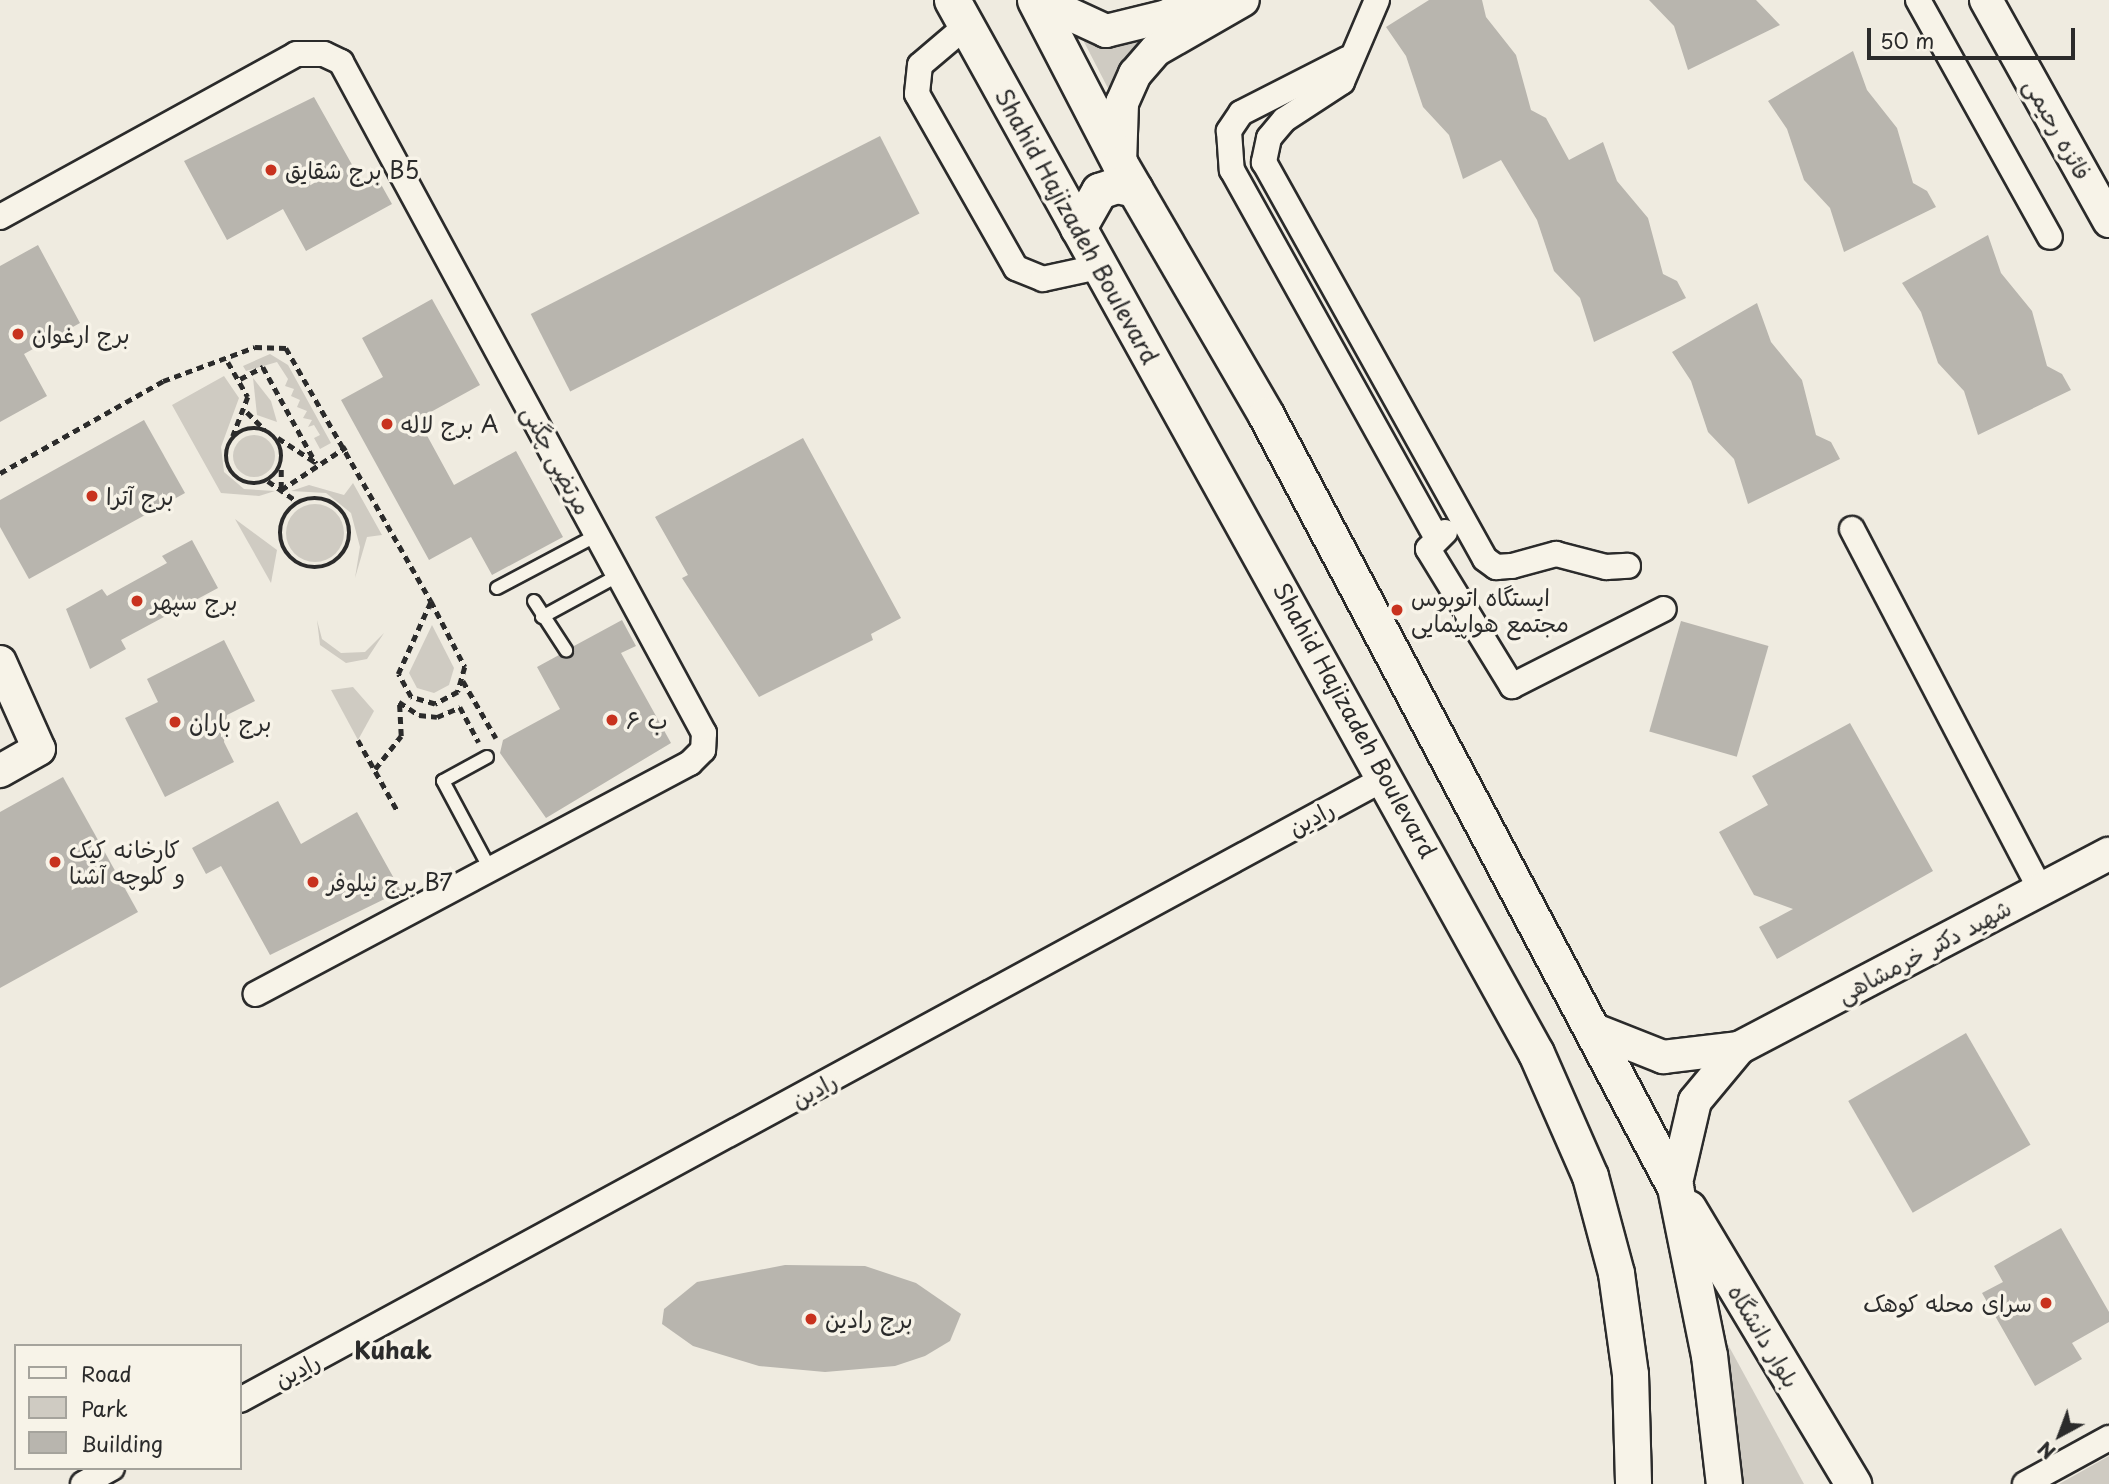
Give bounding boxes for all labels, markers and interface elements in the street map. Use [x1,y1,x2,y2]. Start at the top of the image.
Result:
scale bar [1871,14,2079,58]
text: 50 m [1880,24,1934,56]
street label: فائزه رحیمی [2019,74,2097,184]
street label: Shahid Hajizadeh Boulevard [990,84,1164,368]
place label: برج شقایق B5 [285,156,419,184]
marker: برج شقایق B5 [263,162,279,178]
place label: برج ارغوان [32,320,130,348]
marker: برج ارغوان [10,326,26,342]
street label: مرتضی چگنی [517,401,597,519]
place label: برج لاله A [401,410,499,438]
marker: برج لاله A [379,416,395,432]
place label: برج آترا [106,482,174,510]
marker: برج آترا [84,488,100,504]
street label: Shahid Hajizadeh Boulevard [1268,578,1442,862]
place label: ایستگاه اتوبوس مجتمع هواپیمایی [1411,583,1569,637]
place label: برج سپهر [151,587,238,615]
marker: برج سپهر [129,593,145,609]
marker: ایستگاه اتوبوس مجتمع هواپیمایی [1389,602,1405,618]
place label: ب ۶ [626,706,668,734]
place label: برج باران [189,708,271,736]
marker: ب ۶ [604,712,620,728]
marker: برج باران [167,714,183,730]
street label: رادین [1284,794,1338,842]
place label: کارخانه کیک و کلوچه آشنا [69,835,185,889]
marker: کارخانه کیک و کلوچه آشنا [47,854,63,870]
place label: برج نیلوفر B7 [327,868,453,896]
marker: برج نیلوفر B7 [305,874,321,890]
street label: شهید دکتر خرمشاهی [1832,893,2016,1009]
street label: رادین [787,1066,841,1114]
street label: بلوار دانشگاه [1723,1280,1805,1392]
place label: سرای محله کوهک [1863,1289,2032,1317]
marker: سرای محله کوهک [2038,1295,2054,1311]
place label: برج رادین [825,1305,913,1333]
marker: برج رادین [803,1311,819,1327]
district label: Kuhak [354,1336,432,1364]
legend [14,1344,242,1470]
street label: رادین [270,1347,324,1393]
text: Road [81,1357,132,1389]
text: Park [81,1392,128,1424]
north arrow [2025,1400,2095,1470]
text: Building [81,1427,163,1459]
text: N [2031,1435,2061,1466]

